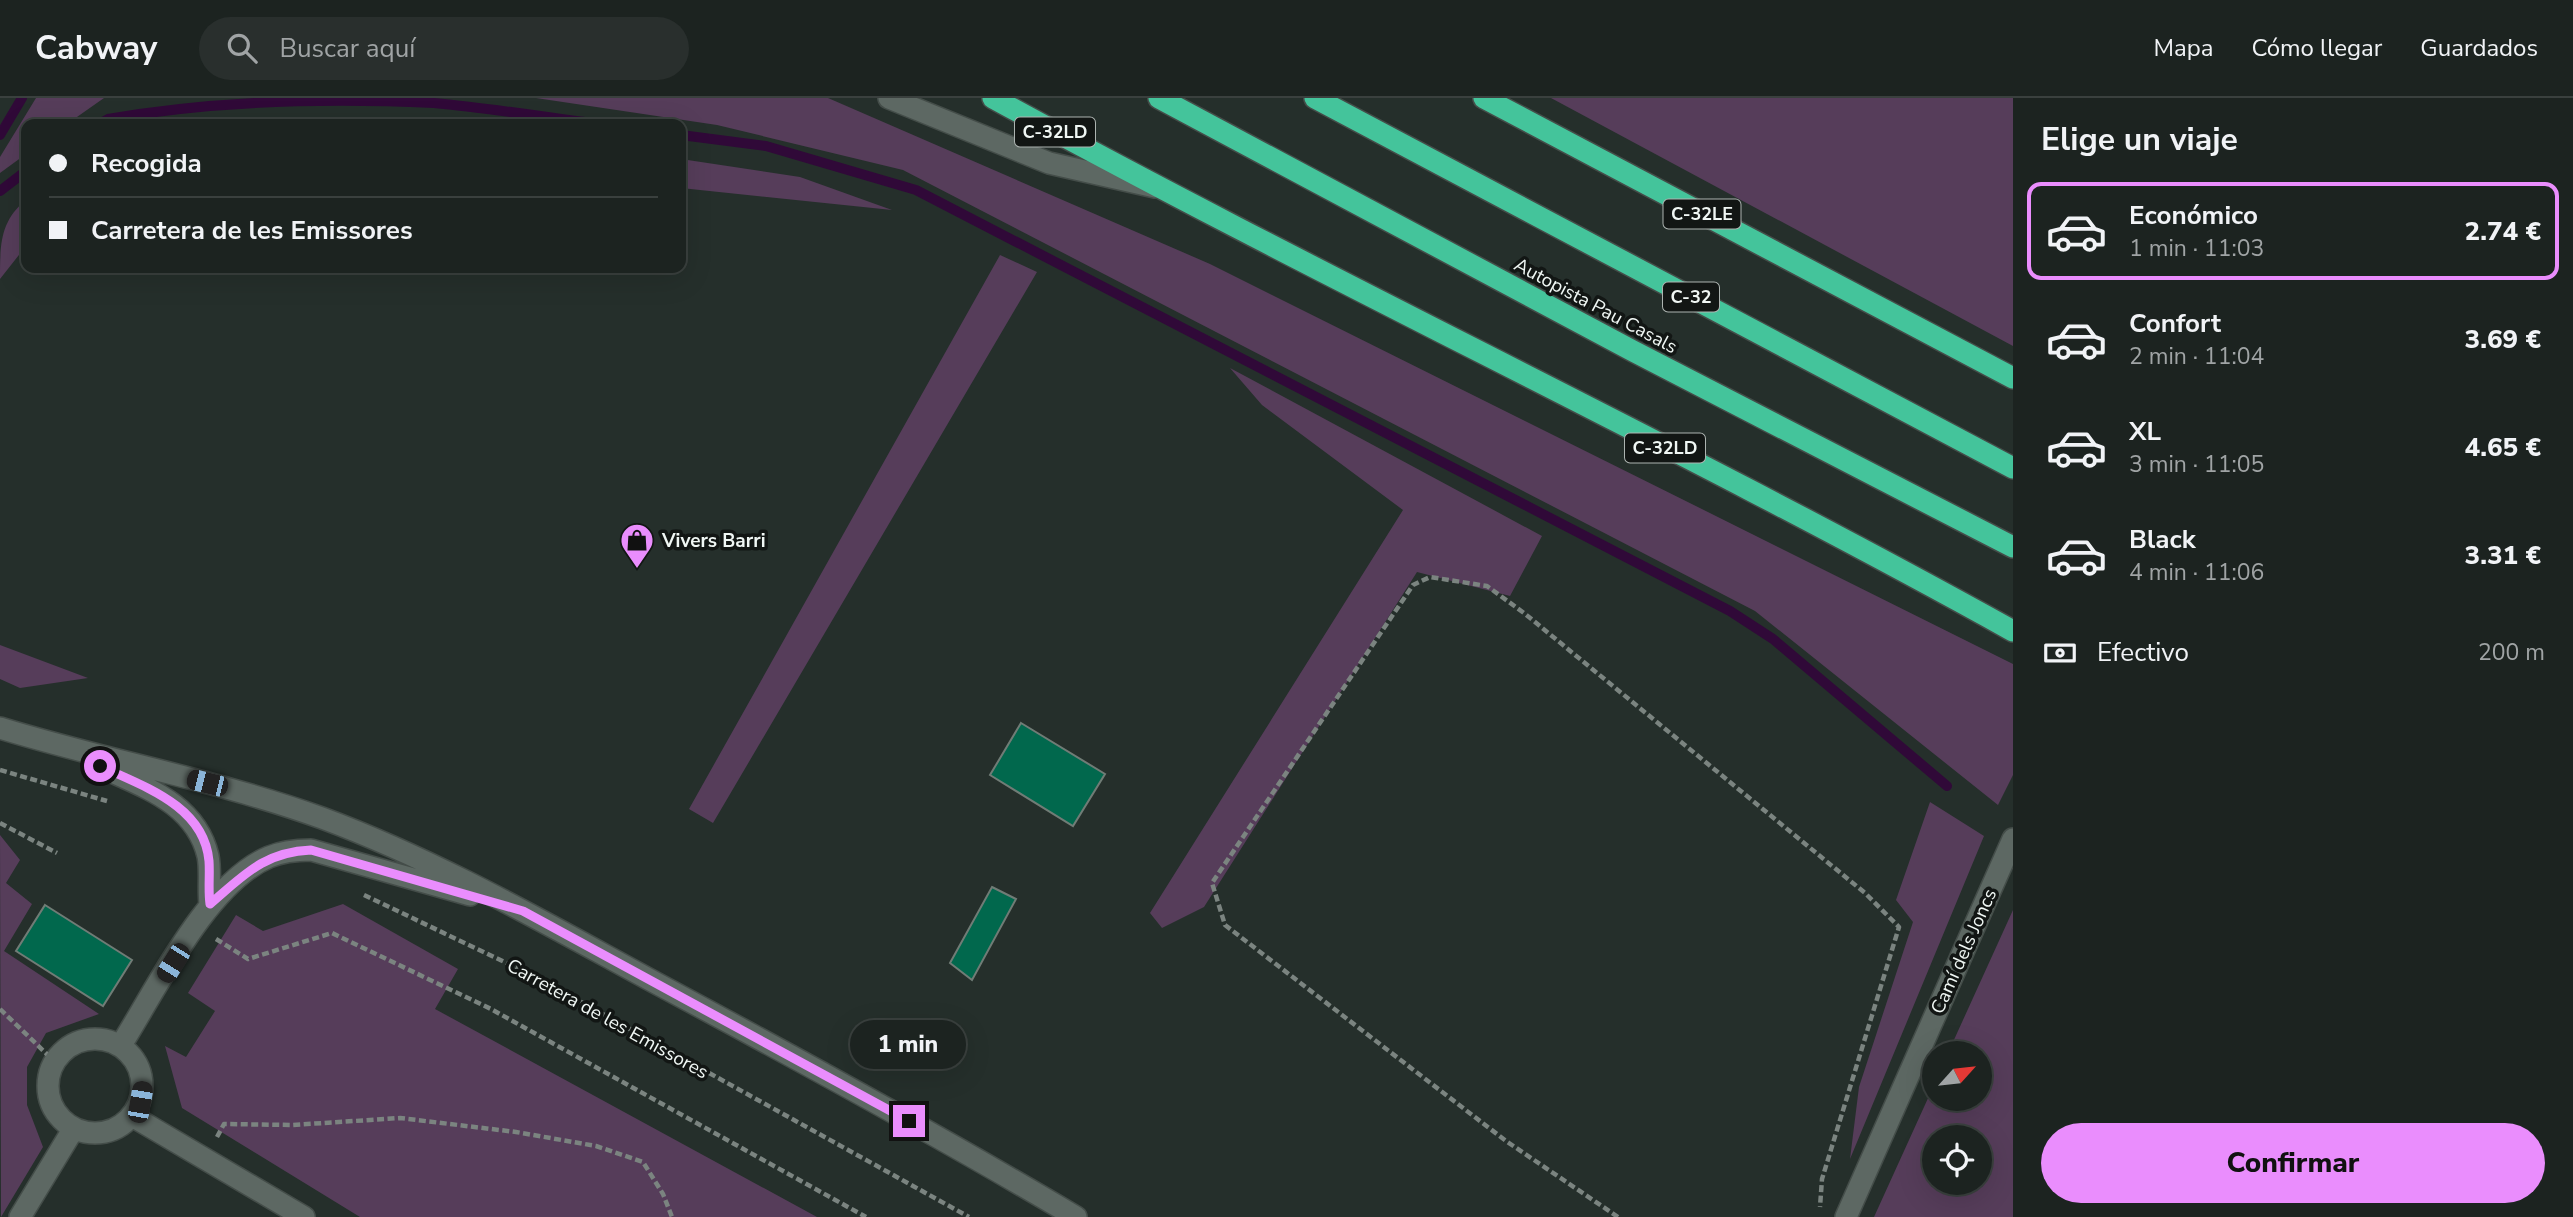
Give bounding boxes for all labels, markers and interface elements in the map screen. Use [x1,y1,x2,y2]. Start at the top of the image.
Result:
search box [199,17,689,80]
text: Cabway [35,26,157,71]
icon: search [223,29,261,67]
text: Buscar aquí [279,31,415,66]
text: Mapa [2153,32,2213,64]
text: Cómo llegar [2251,32,2382,64]
text: Guardados [2420,32,2538,64]
road number: C-32LD [1015,117,1095,146]
text: Elige un viaje [2041,118,2238,161]
text: Recogida [91,146,202,181]
text: Económico [2129,198,2258,233]
road number: C-32LE [1664,200,1740,229]
icon: car [2045,200,2108,263]
text: Carretera de les Emissores [91,213,413,248]
text: 2.74 € [2465,214,2541,249]
text: 1 min · 11:03 [2129,233,2264,264]
street label: Autopista Pau Casals [1509,252,1682,360]
road number: C-32 [1663,282,1719,312]
text: Confort [2129,306,2221,341]
icon: car [2045,308,2108,371]
text: 3.69 € [2465,322,2541,357]
text: 2 min · 11:04 [2129,341,2264,372]
text: XL [2129,414,2161,449]
icon: car [2045,416,2108,479]
text: 4.65 € [2465,430,2541,465]
road number: C-32LD [1625,434,1705,462]
text: 3 min · 11:05 [2129,449,2264,480]
shop icon: Vivers Barri [618,521,656,570]
text: Black [2129,522,2196,557]
icon: car [2045,524,2108,587]
place label: Vivers Barri [661,528,765,554]
text: 3.31 € [2465,538,2541,573]
text: 4 min · 11:06 [2129,557,2264,588]
icon: cash [2041,634,2079,672]
text: Efectivo [2097,635,2189,670]
text: 200 m [2478,637,2545,668]
route start [84,750,116,782]
car [185,768,230,798]
street label: Camí dels Joncs [1925,885,2003,1018]
car [153,940,194,986]
street label: Carretera de les Emissores [502,953,713,1085]
callout: 1 min [851,1020,967,1068]
text: 1 min [878,1029,938,1060]
north arrow [1922,1041,1992,1111]
map controls [1922,1041,1992,1195]
car [127,1079,154,1125]
route end [893,1105,925,1137]
button: Confirmar [2041,1123,2545,1203]
button: locate [1922,1125,1992,1195]

